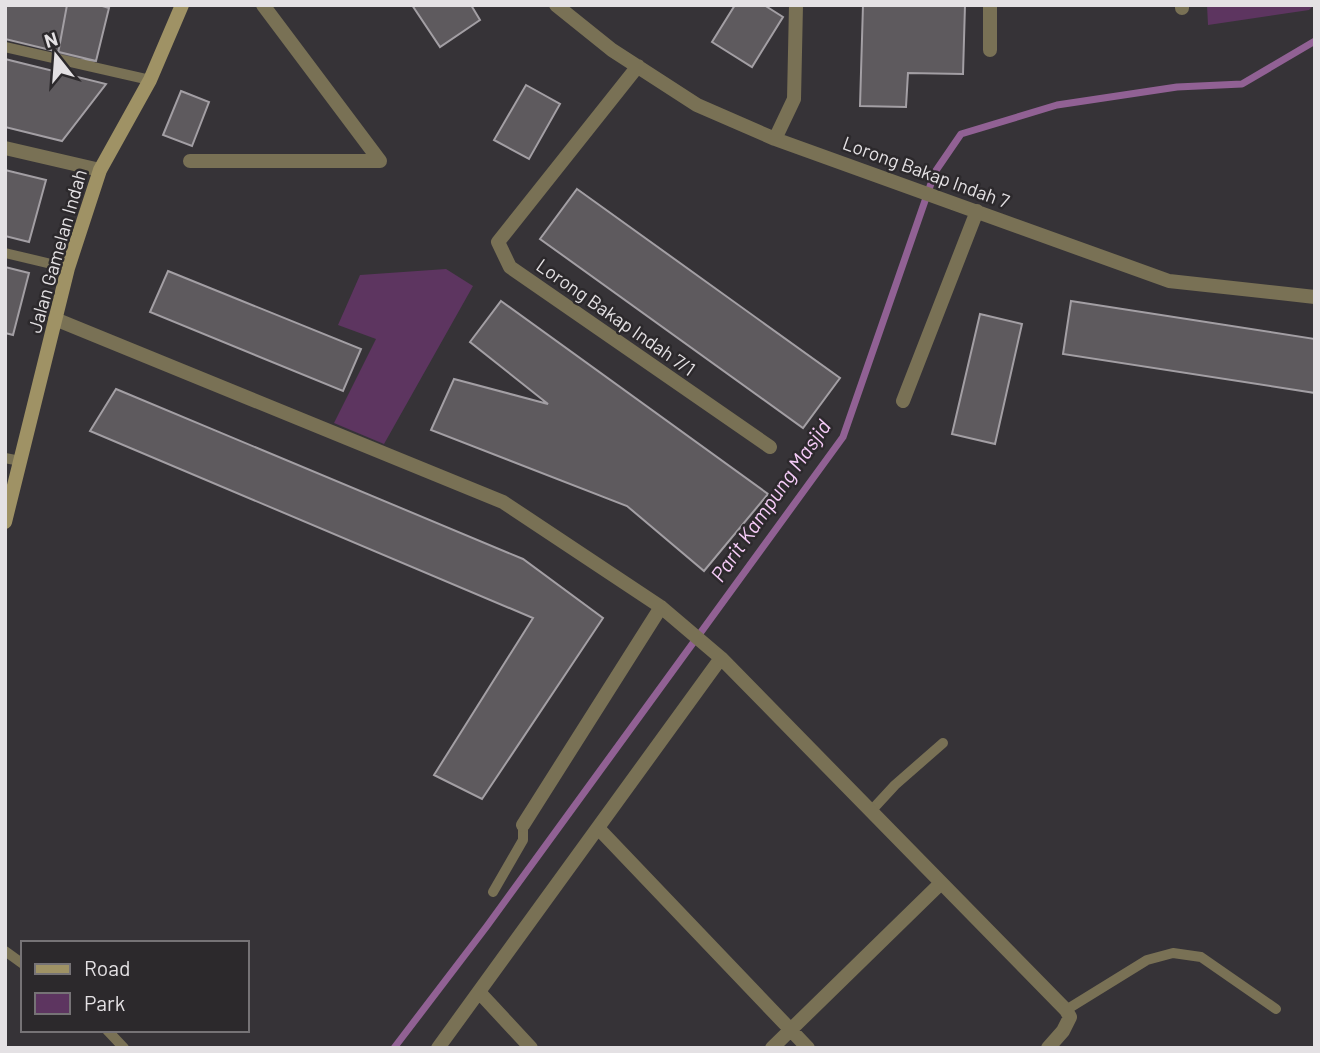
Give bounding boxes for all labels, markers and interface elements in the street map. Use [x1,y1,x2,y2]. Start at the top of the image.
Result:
north arrow [21,21,91,91]
text: N [41,26,60,52]
street label: Lorong Bakap Indah 7 [840,131,1013,212]
street label: Jalan Gamelan Indah [22,166,91,335]
street label: Lorong Bakap Indah 7/1 [532,253,700,380]
water label: Parit Kampung Masjid [704,414,835,586]
legend [21,941,248,1032]
text: Road [84,955,130,980]
text: Park [84,990,125,1015]

